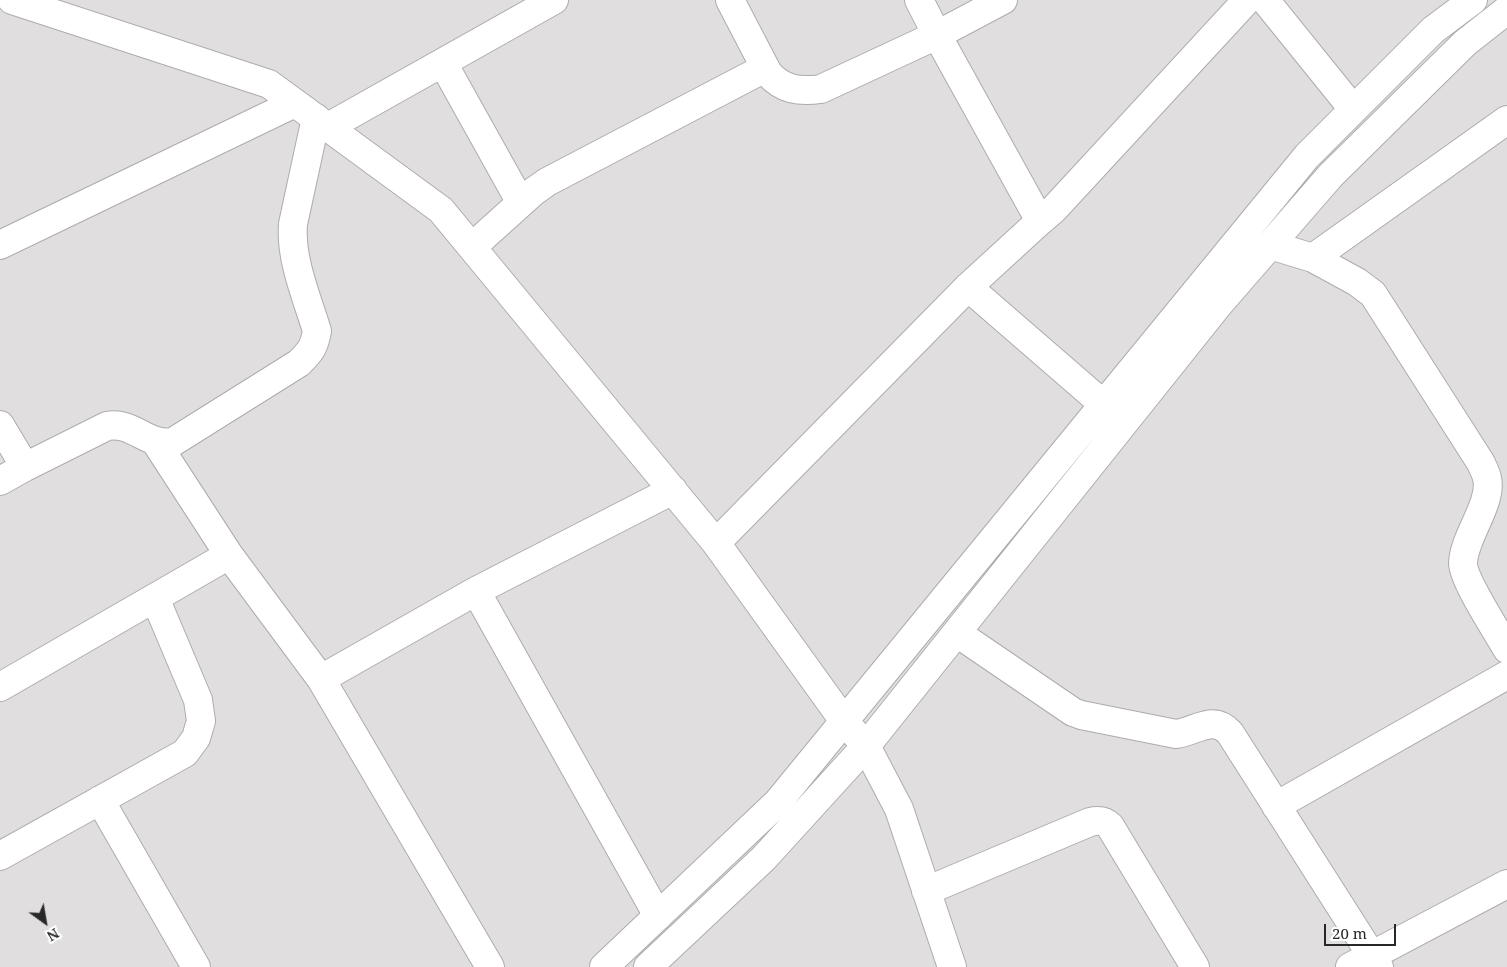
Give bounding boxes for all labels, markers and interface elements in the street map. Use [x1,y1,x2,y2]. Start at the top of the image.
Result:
north arrow [20,897,70,947]
scale bar [1327,914,1400,946]
text: 20 m [1332,923,1367,943]
text: N [44,924,63,946]

